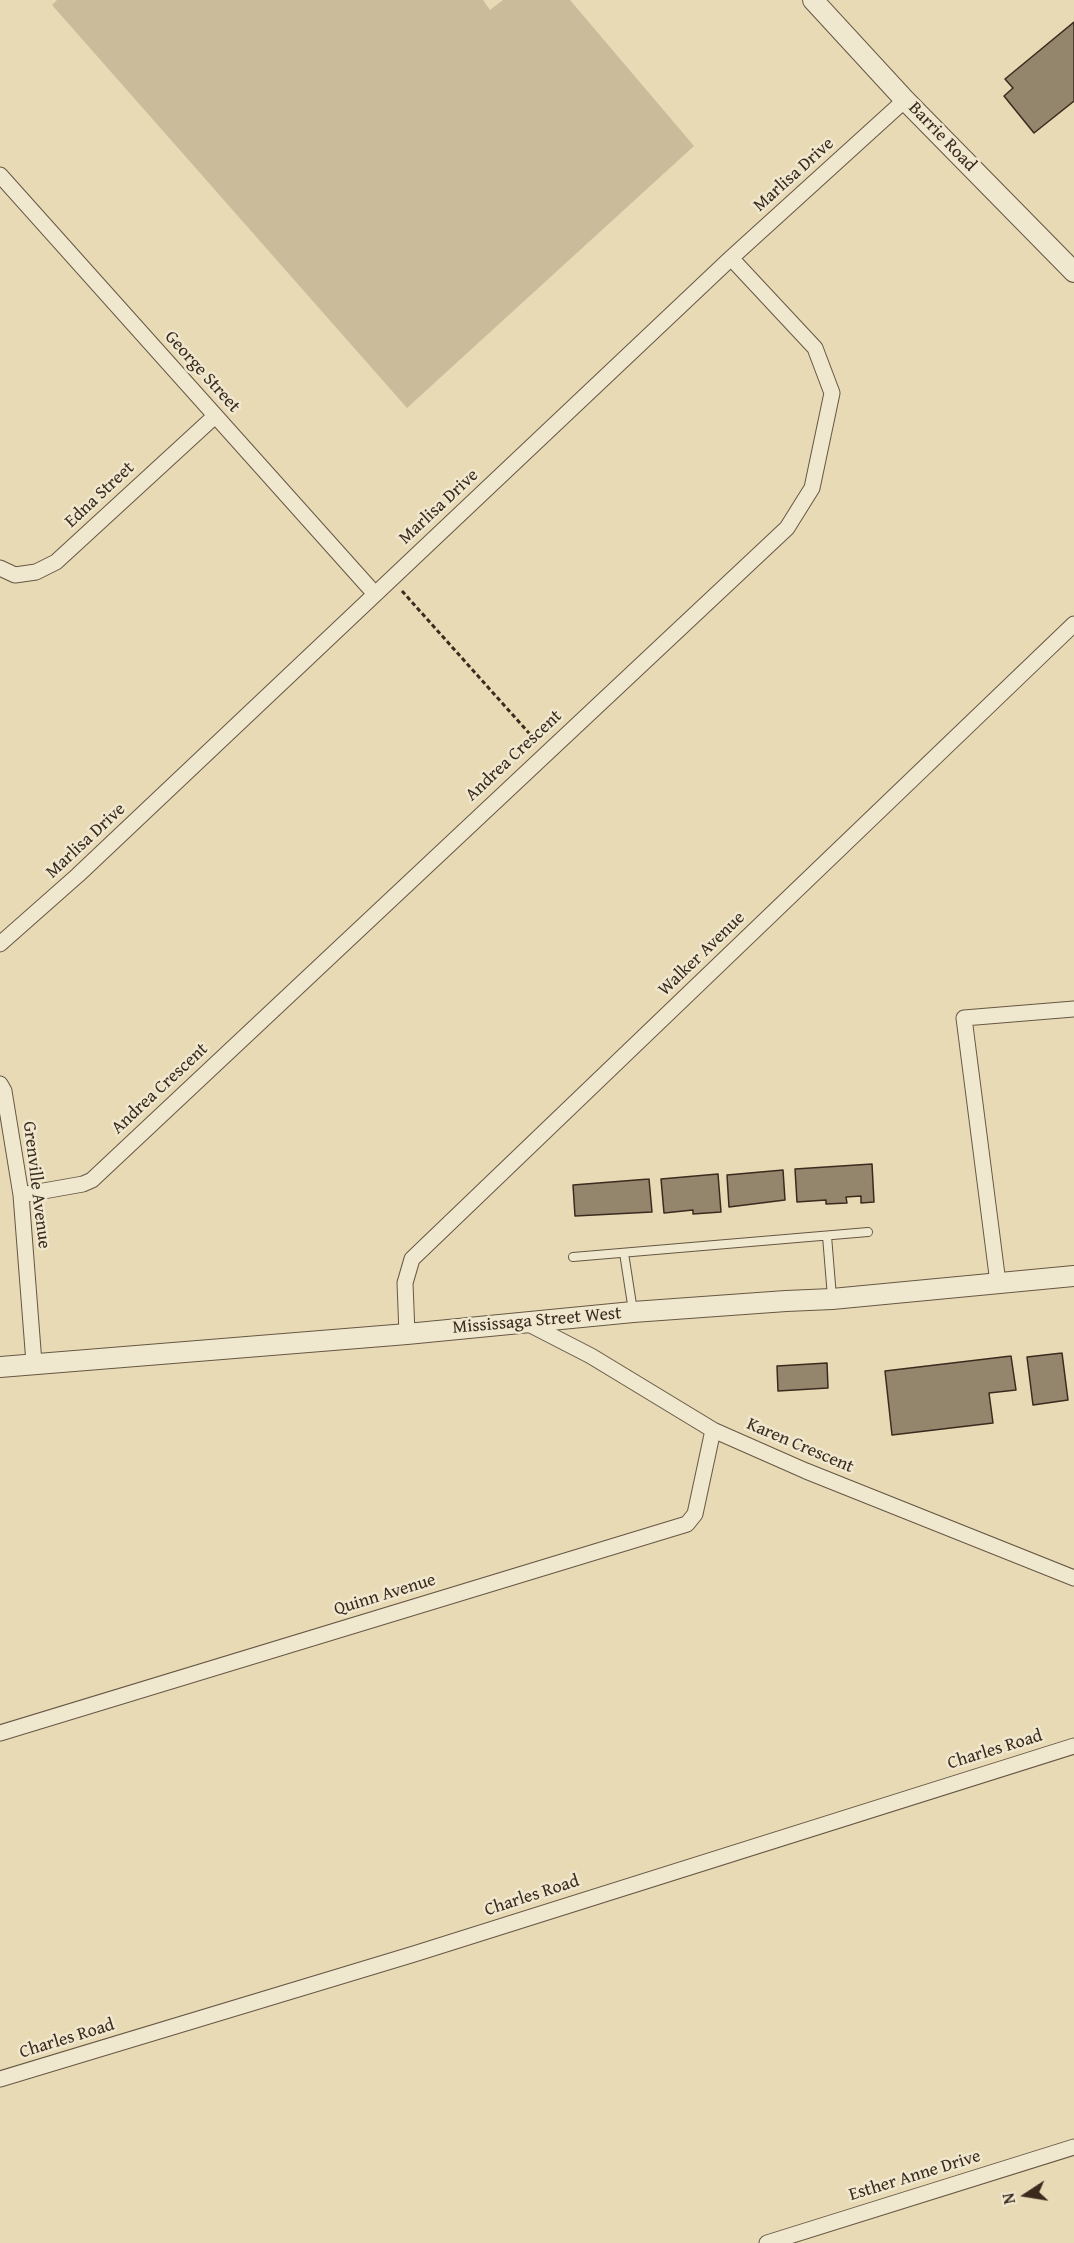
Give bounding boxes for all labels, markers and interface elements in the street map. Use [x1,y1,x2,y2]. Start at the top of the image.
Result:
street label: Barrie Road [903,98,981,176]
street label: Marlisa Drive [749,133,839,217]
street label: George Street [160,327,244,417]
street label: Edna Street [61,457,139,533]
street label: Marlisa Drive [395,465,483,549]
street label: Andrea Crescent [461,706,567,806]
street label: Marlisa Drive [42,799,130,883]
street label: Walker Avenue [654,907,750,1001]
street label: Andrea Crescent [107,1039,213,1139]
street label: Grenville Avenue [17,1120,55,1250]
street label: Mississaga Street West [452,1303,622,1339]
street label: Karen Crescent [743,1414,857,1478]
street label: Quinn Avenue [332,1569,438,1621]
street label: Charles Road [945,1725,1045,1775]
street label: Charles Road [482,1871,582,1921]
street label: Charles Road [17,2014,117,2064]
street label: Esther Anne Drive [847,2146,983,2206]
north arrow [996,2165,1056,2225]
text: N [996,2191,1021,2206]

